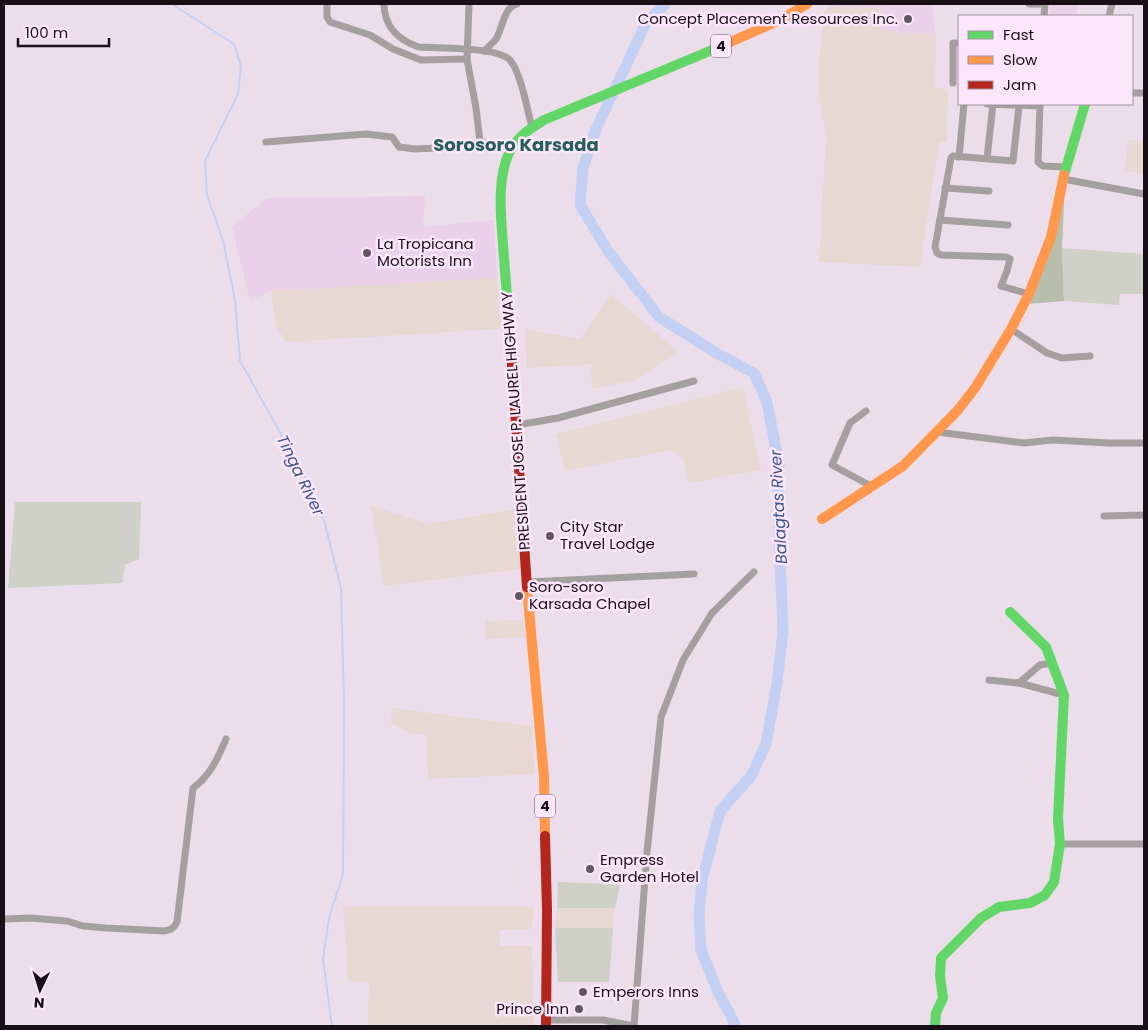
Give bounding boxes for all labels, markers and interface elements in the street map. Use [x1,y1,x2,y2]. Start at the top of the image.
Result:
place label: Concept Placement Resources Inc. [638,8,898,29]
marker: Concept Placement Resources Inc. [902,13,914,25]
scale bar [18,15,109,47]
legend [958,15,1133,105]
text: 100 m [25,22,68,43]
text: Fast [1003,24,1034,45]
road number: 4 [711,34,731,58]
text: Slow [1003,49,1038,70]
text: Jam [1003,74,1037,95]
district label: Sorosoro Karsada [433,132,599,157]
place label: La Tropicana Motorists Inn [377,233,474,271]
marker: La Tropicana Motorists Inn [361,247,373,259]
street label: PRESIDENT JOSE P. LAUREL HIGHWAY [496,291,535,551]
water label: Tinga River [271,431,331,521]
water label: Balagtas River [764,448,793,565]
place label: City Star Travel Lodge [560,516,655,554]
marker: City Star Travel Lodge [544,530,556,542]
place label: Soro-soro Karsada Chapel [529,576,650,614]
marker: Soro-soro Karsada Chapel [513,590,525,602]
road number: 4 [535,794,555,818]
place label: Empress Garden Hotel [600,849,699,887]
marker: Empress Garden Hotel [584,863,596,875]
north arrow [15,965,65,1015]
place label: Emperors Inns [593,981,699,1002]
marker: Emperors Inns [577,986,589,998]
text: N [33,993,45,1013]
place label: Prince Inn [496,998,569,1019]
marker: Prince Inn [573,1003,585,1015]

